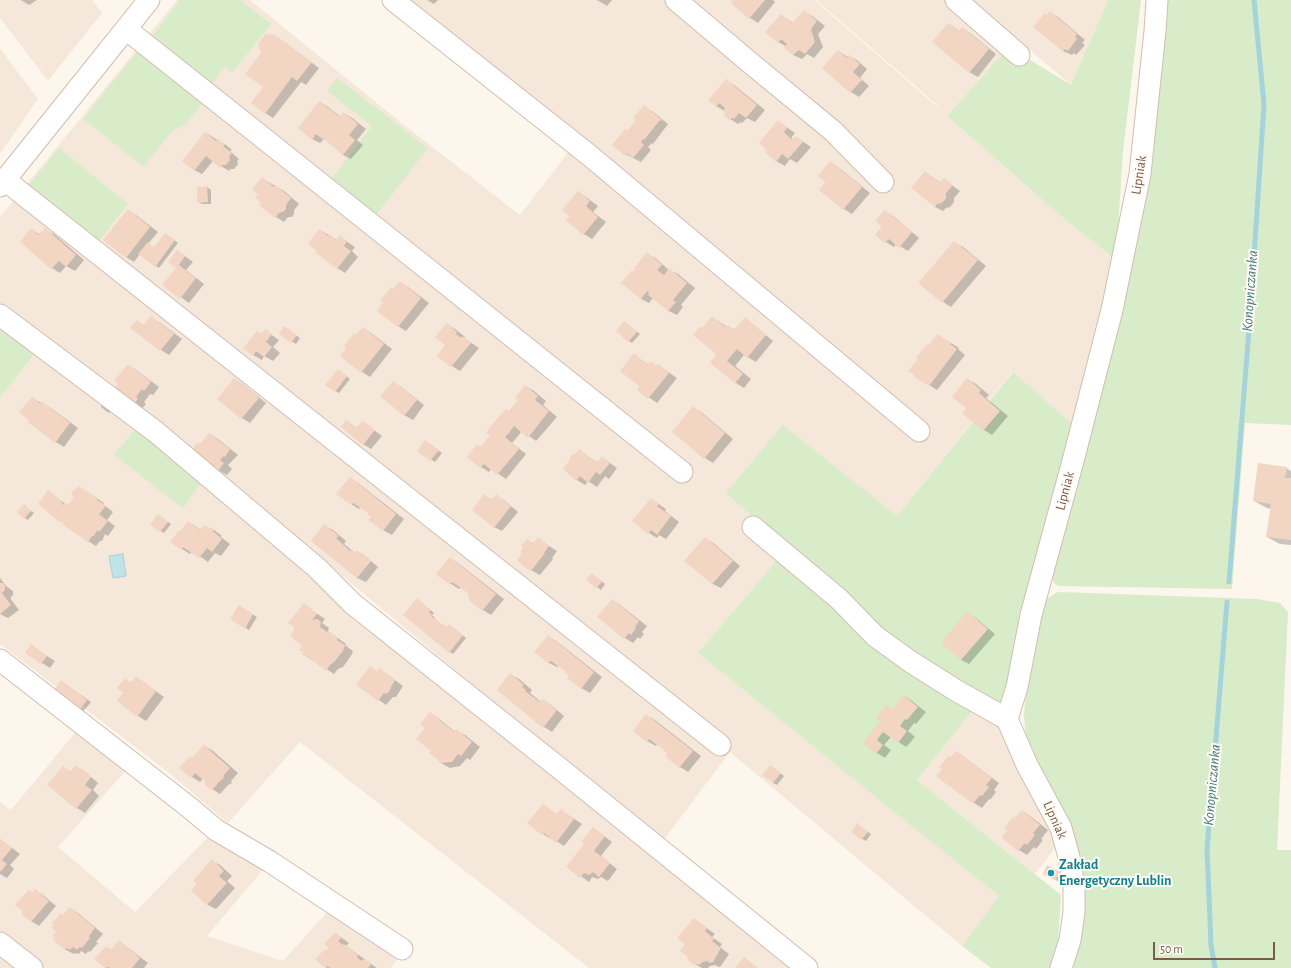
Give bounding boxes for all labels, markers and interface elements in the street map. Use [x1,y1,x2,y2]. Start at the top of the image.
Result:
street label: Lipniak [1128,154,1150,196]
water label: Konopniczanka [1238,250,1262,332]
street label: Lipniak [1052,470,1078,512]
water label: Konopniczanka [1199,743,1225,827]
street label: Lipniak [1039,798,1071,842]
place label: Zakład Energetyczny Lublin [1059,857,1172,890]
marker: Zakład Energetyczny Lublin [1046,868,1056,878]
scale bar [1155,934,1277,960]
text: 50 m [1160,943,1183,955]

